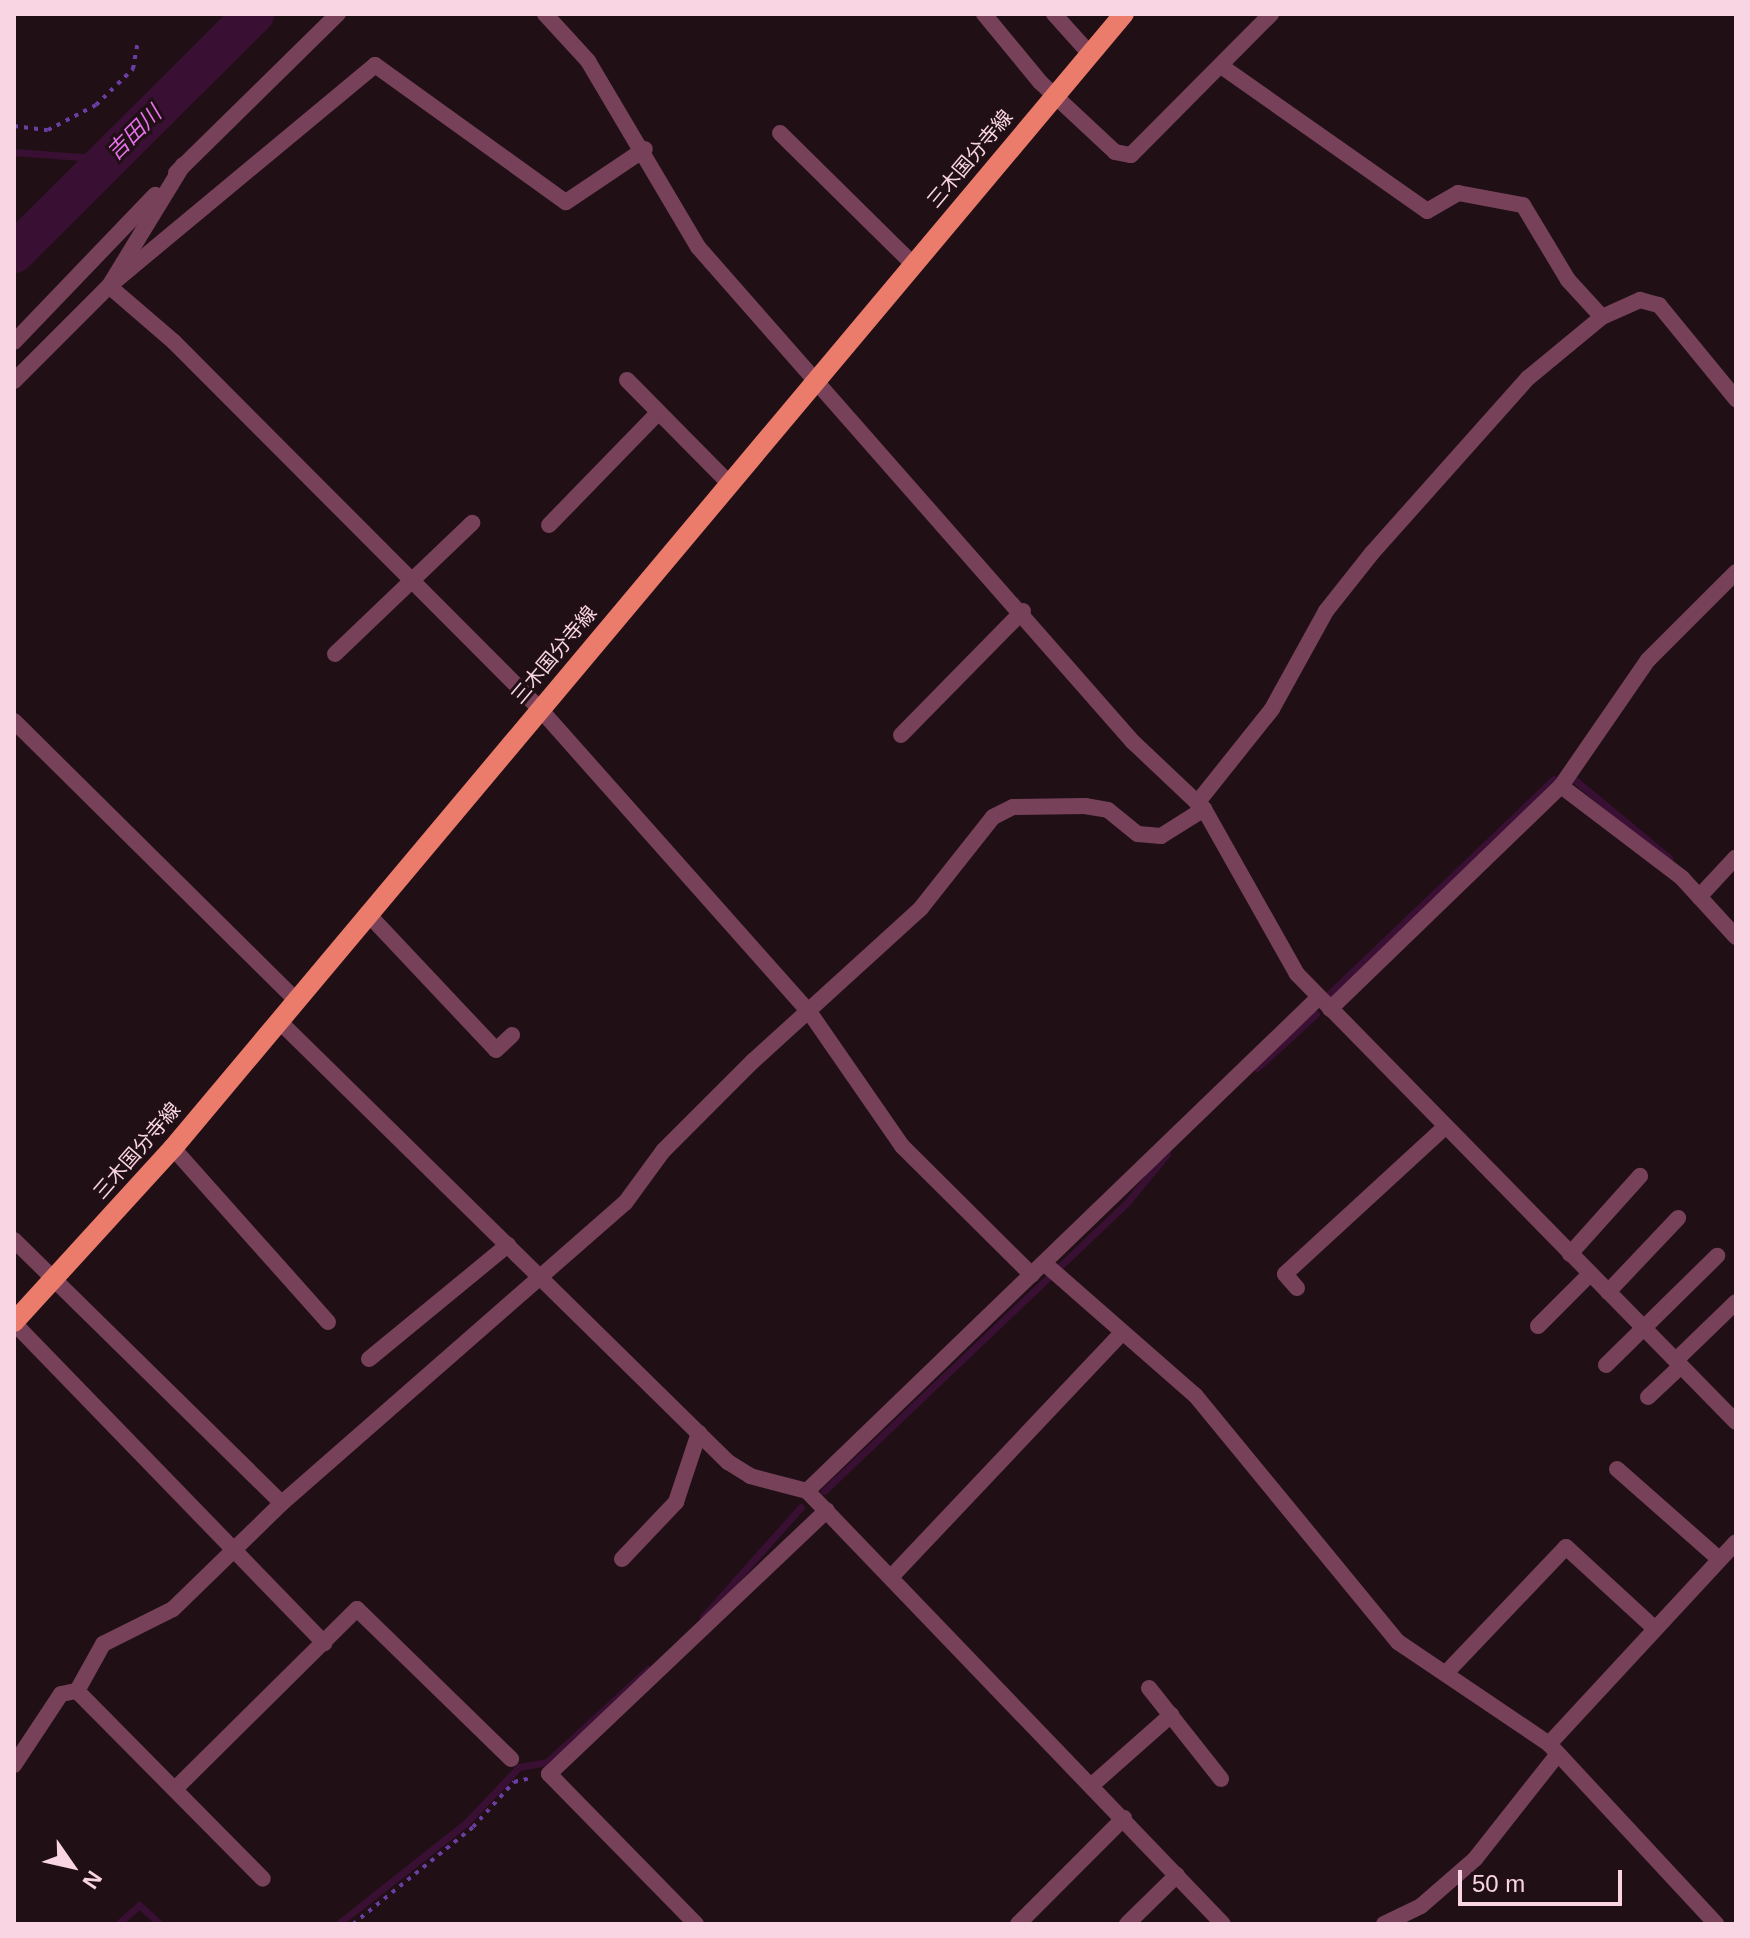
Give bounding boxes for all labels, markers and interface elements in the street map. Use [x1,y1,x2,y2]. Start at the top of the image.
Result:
water label: 吉田川 [101,100,167,166]
street label: 三木国分寺線 [922,105,1018,213]
street label: 三木国分寺線 [506,601,602,709]
street label: 三木国分寺線 [89,1098,185,1204]
north arrow [32,1826,112,1906]
scale bar [1462,1854,1626,1904]
text: N [78,1866,107,1893]
text: 50 m [1472,1870,1525,1897]

